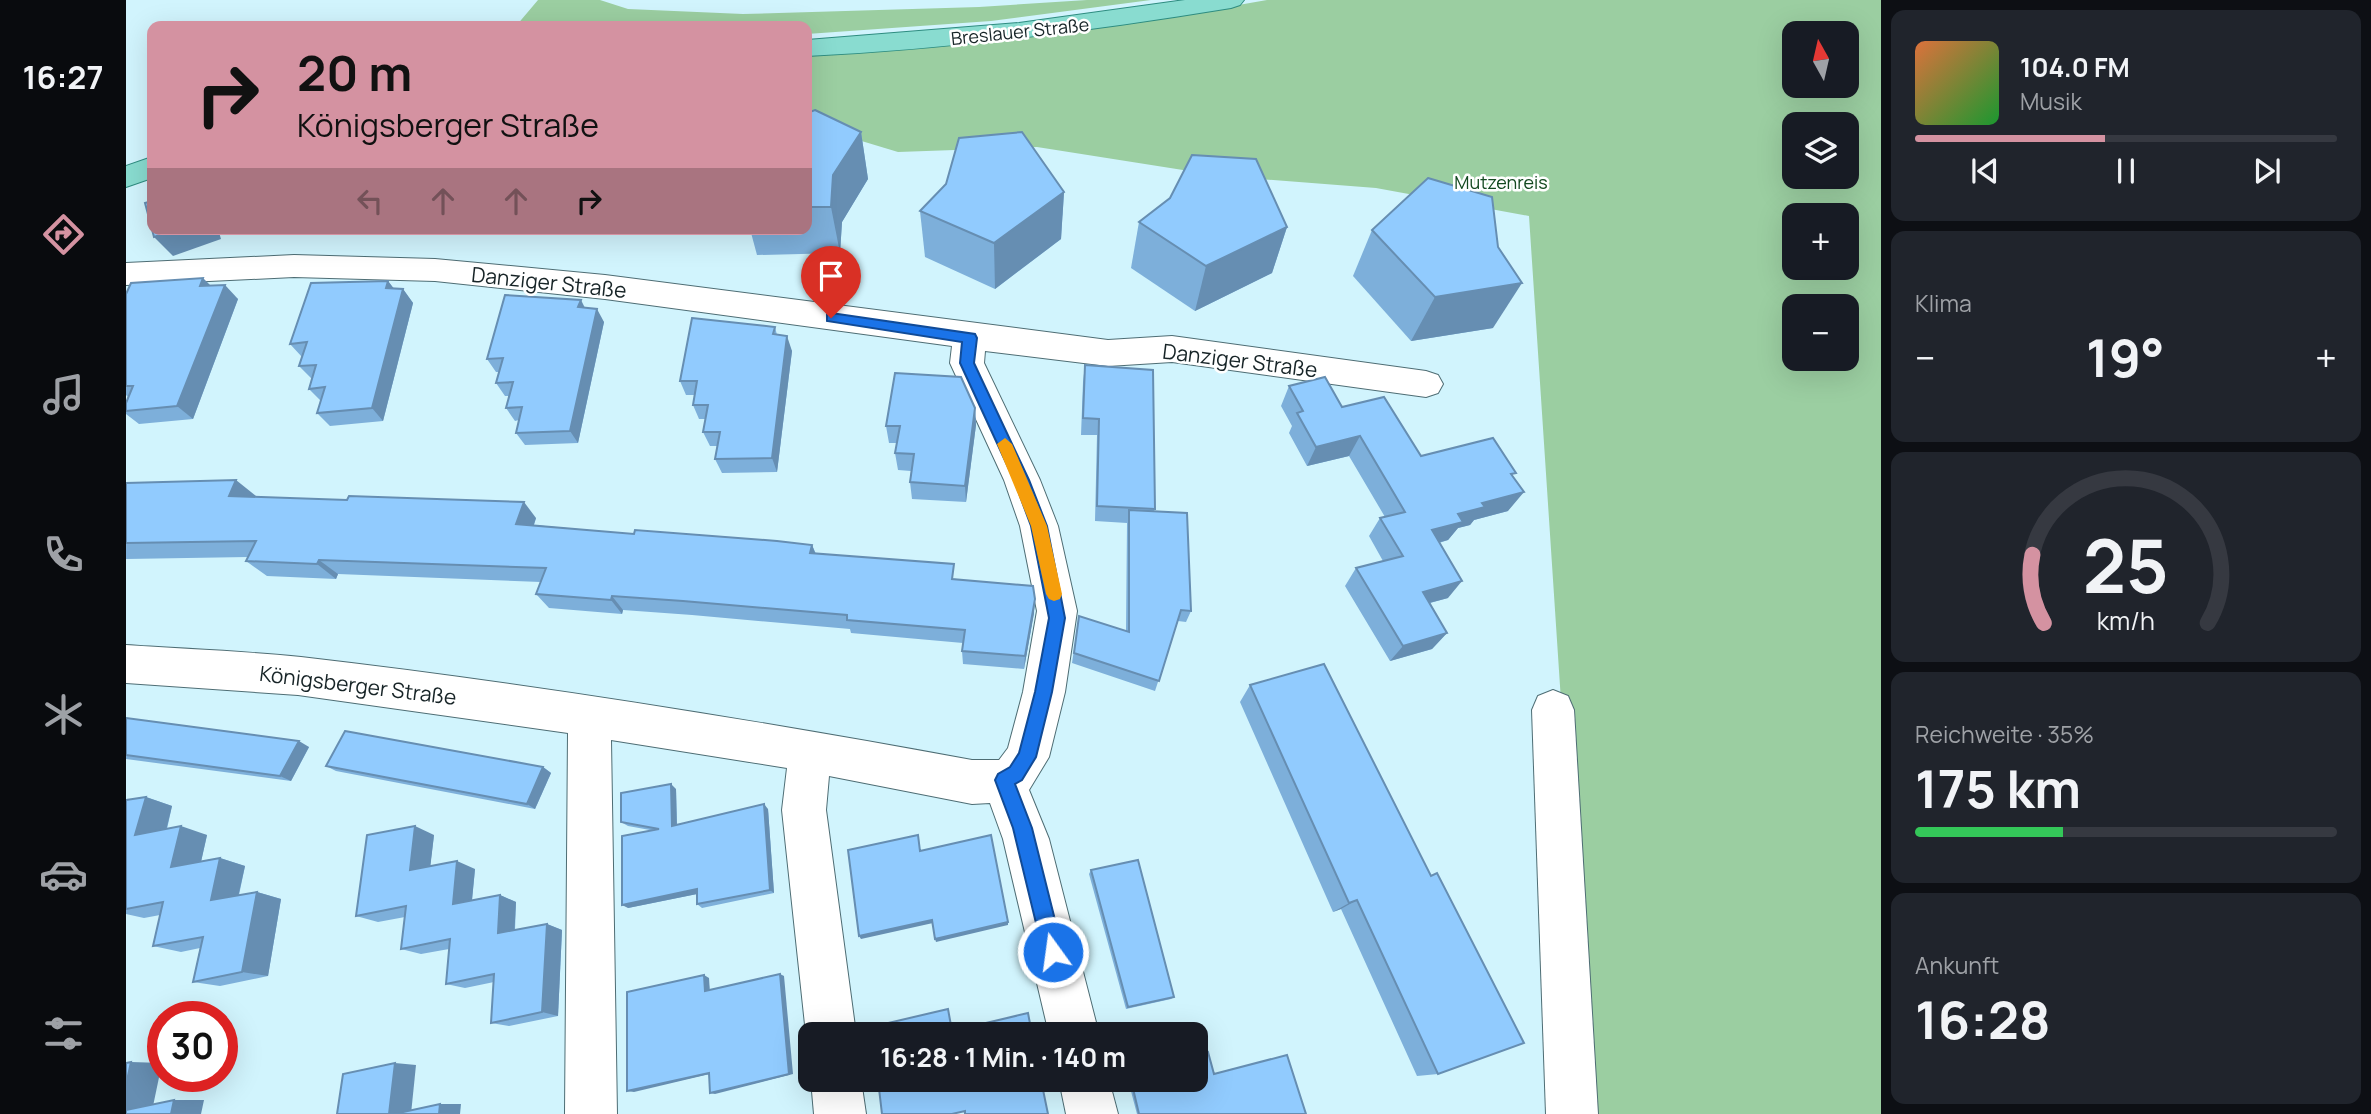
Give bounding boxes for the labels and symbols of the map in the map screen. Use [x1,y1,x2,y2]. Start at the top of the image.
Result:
street label: Breslauer Straße [950,12,1090,50]
north arrow [1782,21,1858,98]
park label: Mutzenreis [1454,170,1548,194]
pin [801,246,861,318]
street label: Danziger Straße [470,260,628,304]
street label: Danziger Straße [1161,337,1319,383]
street label: Königsberger Straße [258,659,458,711]
position arrow [1016,915,1090,989]
speed limit sign: 30 [147,1001,238,1092]

